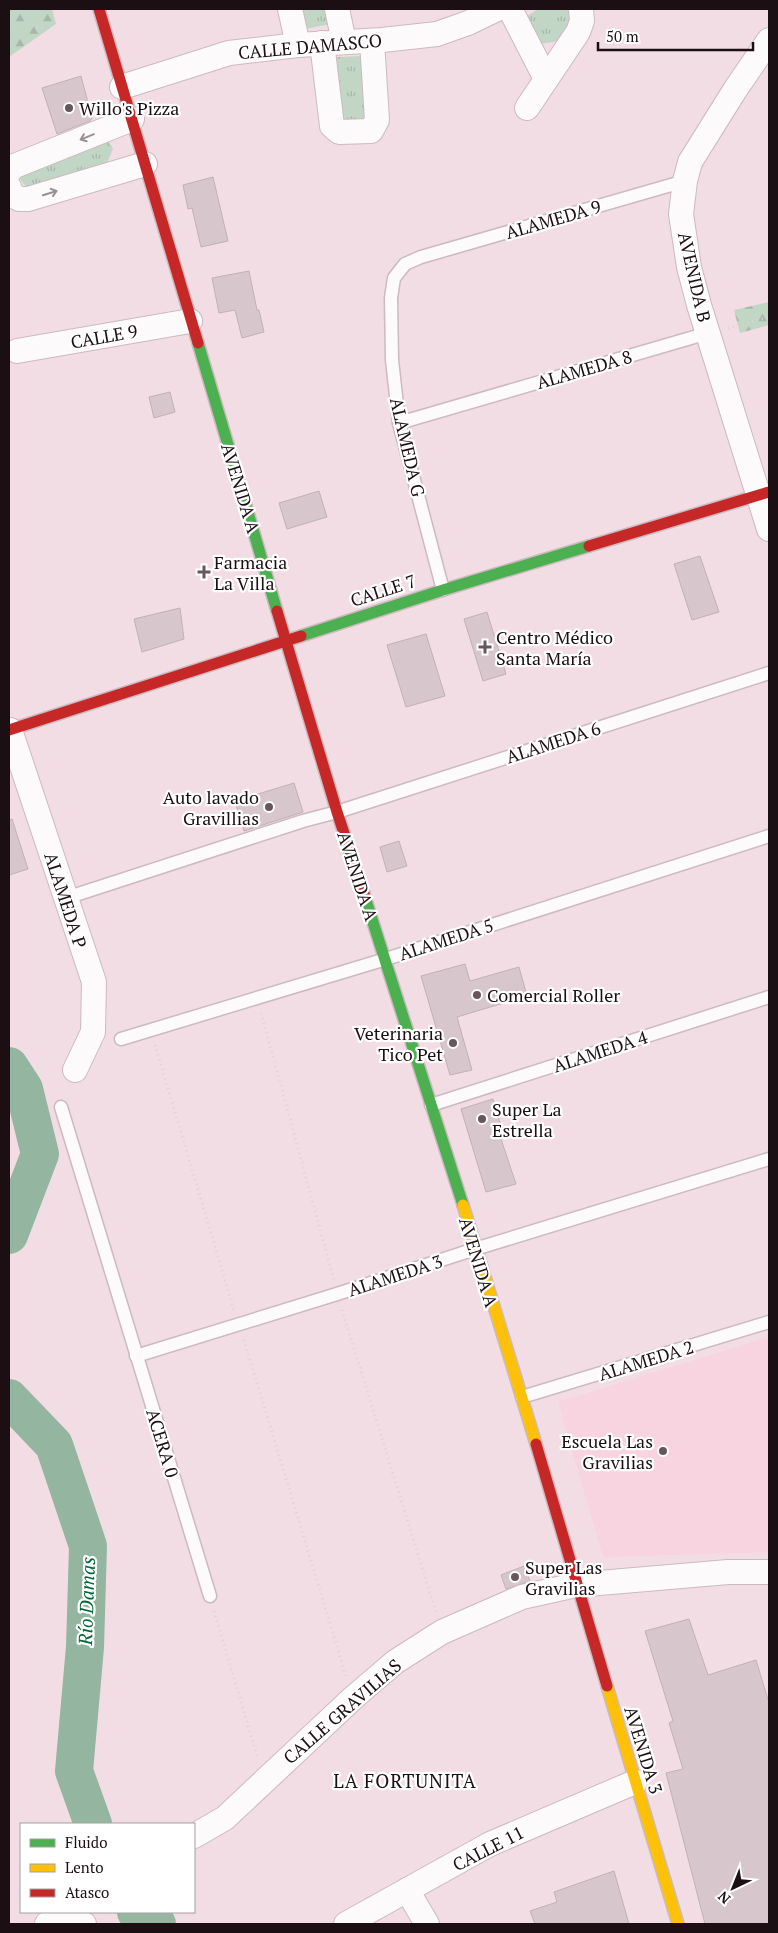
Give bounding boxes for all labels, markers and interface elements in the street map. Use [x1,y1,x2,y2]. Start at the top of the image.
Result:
scale bar [598,20,753,52]
text: 50 m [606,26,639,46]
street label: CALLE DAMASCO [237,28,383,64]
place label: Willo's Pizza [79,96,179,120]
marker: Willo's Pizza [63,102,75,114]
one-way arrow [79,133,95,142]
one-way arrow [41,187,57,197]
street label: ALAMEDA 9 [502,194,604,244]
street label: AVENIDA B [673,230,717,324]
street label: CALLE 9 [69,318,139,354]
street label: ALAMEDA 8 [533,344,635,394]
street label: ALAMEDA G [385,395,431,500]
street label: AVENIDA A [216,440,266,537]
place label: Farmacia La Villa [214,550,287,595]
marker: Farmacia La Villa [198,566,210,578]
street label: CALLE 7 [347,568,419,612]
place label: Centro Médico Santa María [496,625,613,670]
marker: Centro Médico Santa María [478,640,492,654]
street label: ALAMEDA 6 [503,715,604,769]
place label: Auto lavado Gravillias [163,785,259,830]
marker: Auto lavado Gravillias [263,801,275,813]
street label: AVENIDA A [332,828,384,925]
street label: ALAMEDA P [39,849,93,951]
street label: ALAMEDA 5 [396,912,496,966]
place label: Comercial Roller [487,983,620,1007]
marker: Comercial Roller [471,989,483,1001]
place label: Veterinaria Tico Pet [354,1021,443,1066]
street label: ALAMEDA 4 [550,1024,651,1078]
marker: Veterinaria Tico Pet [447,1037,459,1049]
place label: Super La Estrella [492,1097,561,1142]
marker: Super La Estrella [476,1113,488,1125]
street label: AVENIDA A [454,1214,504,1311]
street label: ALAMEDA 3 [345,1248,445,1302]
street label: ALAMEDA 2 [596,1334,696,1386]
street label: ACERA 0 [141,1406,185,1480]
place label: Escuela Las Gravilias [561,1429,653,1474]
marker: Escuela Las Gravilias [657,1445,669,1457]
place label: Super Las Gravilias [525,1555,602,1600]
water label: Río Damas [72,1556,100,1647]
marker: Super Las Gravilias [509,1571,521,1583]
street label: CALLE GRAVILIAS [278,1653,406,1769]
street label: AVENIDA 3 [619,1703,669,1797]
district label: LA FORTUNITA [333,1768,477,1793]
street label: CALLE 11 [448,1820,528,1876]
legend [20,1823,195,1913]
text: Fluido [65,1832,107,1852]
text: Lento [65,1857,104,1877]
north arrow [708,1863,758,1913]
text: Atasco [65,1882,109,1902]
text: N [713,1887,734,1908]

